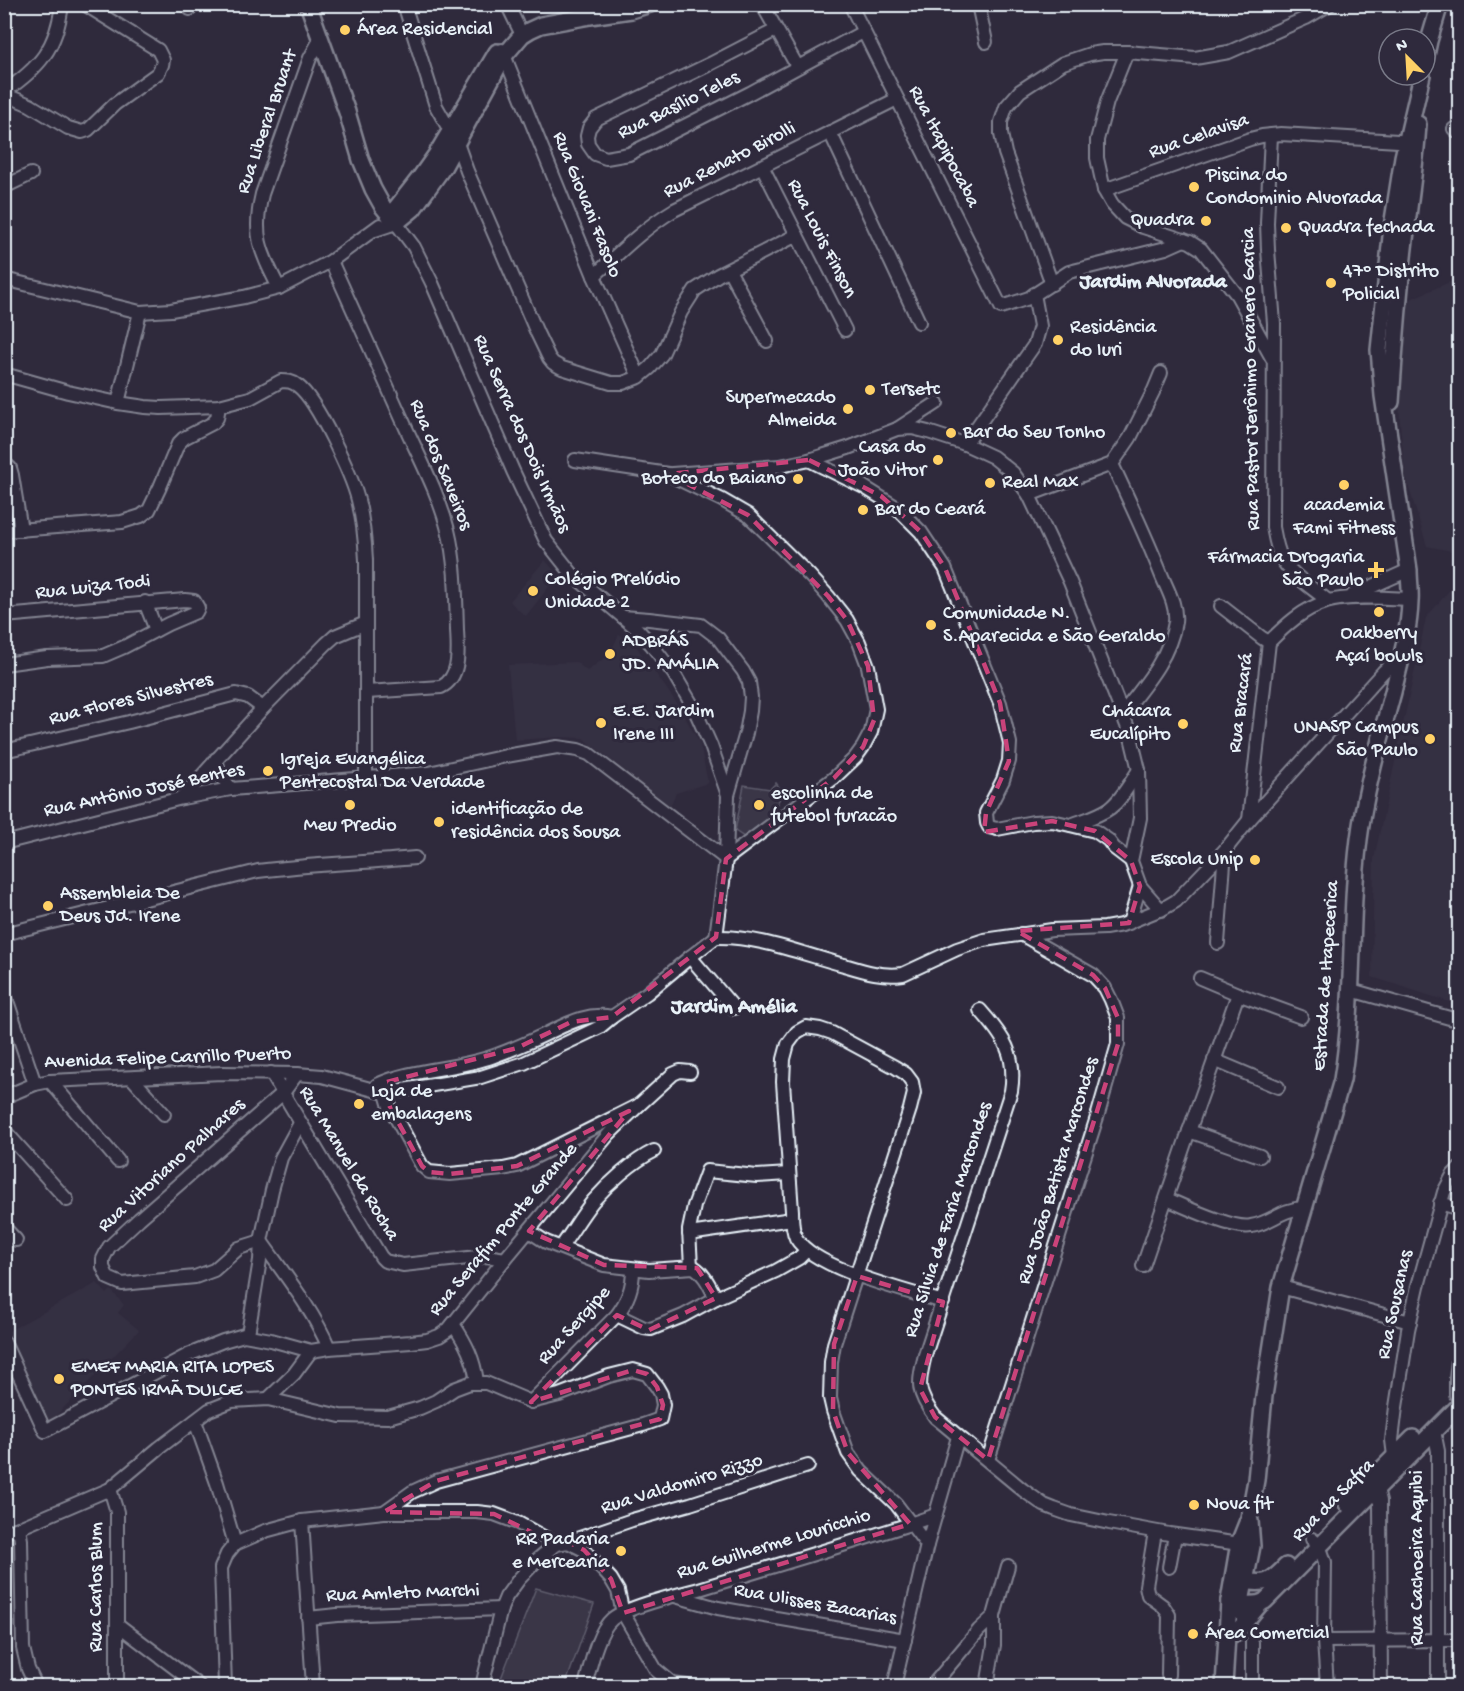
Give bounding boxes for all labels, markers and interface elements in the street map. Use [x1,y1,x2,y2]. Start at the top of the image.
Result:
place label: Área Residencial [357,17,493,42]
marker: Área Residencial [338,23,352,37]
north arrow [1377,27,1437,87]
text: N [1394,35,1411,57]
street label: Rua Liberal Bruant [233,45,304,197]
street label: Rua Basílio Teles [614,66,744,145]
street label: Rua Itapipocaba [902,82,984,213]
street label: Rua Celavisa [1146,109,1253,165]
street label: Rua Renato Birolli [660,118,800,204]
street label: Rua Giovani Fasolo [546,129,626,281]
place label: Piscina do Condominio Alvorada [1205,165,1384,211]
street label: Rua Louis Finson [781,176,861,303]
marker: Piscina do Condominio Alvorada [1187,180,1201,194]
place label: Quadra [1130,210,1195,233]
marker: Quadra [1199,214,1213,228]
place label: Quadra fechada [1298,217,1435,240]
marker: Quadra fechada [1279,221,1293,235]
street label: Rua Pastor Jerônimo Granero Garcia [1238,226,1266,531]
place label: 47º Distrito Policial [1342,261,1439,307]
district label: Jardim Alvorada [1078,271,1228,296]
marker: 47º Distrito Policial [1324,276,1338,290]
place label: Residência do Iuri [1070,317,1157,363]
street label: Rua Serra dos Dois Irmãos [467,331,575,537]
marker: Residência do Iuri [1051,333,1065,347]
place label: Tersetc [881,379,941,402]
marker: Tersetc [863,383,877,397]
place label: Supermecado Almeida [726,387,837,433]
street label: Rua dos Saveiros [403,396,477,534]
marker: Supermecado Almeida [841,402,855,416]
place label: Bar do Seu Tonho [962,422,1105,445]
marker: Bar do Seu Tonho [944,426,958,440]
place label: Casa do João Vitor [838,437,928,483]
marker: Casa do João Vitor [931,453,945,467]
place label: Boteco do Baiano [641,468,786,491]
marker: Boteco do Baiano [791,472,805,486]
place label: Real Max [1002,472,1079,495]
marker: Real Max [983,476,997,490]
marker: academia Fami Fitness [1337,478,1351,492]
place label: academia Fami Fitness [1292,495,1396,541]
place label: Bar do Ceará [874,499,986,522]
marker: Bar do Ceará [856,503,870,517]
place label: Fármacia Drogaria São Paulo [1207,547,1365,593]
marker: Fármacia Drogaria São Paulo [1369,563,1383,577]
place label: Colégio Prelúdio Unidade 2 [545,569,680,615]
street label: Rua Luiza Todi [34,571,152,605]
marker: Colégio Prelúdio Unidade 2 [526,584,540,598]
place label: Comunidade N. S.Aparecida e São Geraldo [943,603,1166,649]
marker: Oakberry Açaí bowls [1372,605,1386,619]
marker: Comunidade N. S.Aparecida e São Geraldo [924,618,938,632]
place label: Oakberry Açaí bowls [1336,623,1423,669]
place label: ADBRÁS JD. AMÁLIA [622,629,719,677]
marker: ADBRÁS JD. AMÁLIA [603,647,617,661]
street label: Rua Bracará [1224,651,1260,754]
street label: Rua Flores Silvestres [47,668,216,731]
place label: E.E. Jardim Irene III [613,701,714,747]
place label: Chácara Eucalípito [1090,701,1172,747]
marker: E.E. Jardim Irene III [594,716,608,730]
marker: Chácara Eucalípito [1176,717,1190,731]
place label: UNASP Campus São Paulo [1294,717,1419,763]
marker: UNASP Campus São Paulo [1423,732,1437,746]
place label: Igreja Evangélica Pentecostal Da Verdade [279,749,485,795]
street label: Rua Antônio José Bentes [42,758,247,823]
marker: Igreja Evangélica Pentecostal Da Verdade [261,764,275,778]
place label: escolinha de futebol furacão [770,783,897,829]
marker: Meu Predio [343,798,357,812]
marker: escolinha de futebol furacão [752,798,766,812]
place label: identificação de residência dos Sousa [451,799,621,845]
place label: Meu Predio [303,815,397,838]
marker: identificação de residência dos Sousa [432,815,446,829]
place label: Escola Unip [1151,849,1243,872]
marker: Escola Unip [1248,853,1262,867]
street label: Estrada de Itapecerica [1309,879,1345,1072]
place label: Assembleia De Deus Jd. Irene [58,883,181,929]
marker: Assembleia De Deus Jd. Irene [41,899,55,913]
district label: Jardim Amélia [670,996,798,1021]
street label: Avenida Felipe Carrillo Puerto [44,1043,292,1075]
street label: Rua João Batista Marcondes [1013,1054,1105,1287]
place label: Loja de embalagens [371,1081,472,1127]
street label: Rua Manuel da Rocha [293,1083,404,1246]
street label: Rua Vitoriano Palhares [94,1093,251,1238]
marker: Loja de embalagens [352,1097,366,1111]
street label: Rua Sílvia de Faria Marcondes [900,1099,998,1341]
street label: Rua Serafim Ponte Grande [425,1138,584,1321]
street label: Rua Sousanas [1373,1248,1419,1362]
street label: Rua Sergipe [534,1281,617,1370]
place label: EMEF MARIA RITA LOPES PONTES IRMÃ DULCE [70,1357,275,1403]
marker: EMEF MARIA RITA LOPES PONTES IRMÃ DULCE [52,1372,66,1386]
street label: Rua Valdomiro Rizzo [598,1449,766,1521]
street label: Rua da Safra [1288,1454,1381,1547]
street label: Rua Cachoeira Aquibi [1407,1470,1430,1646]
place label: Nova fit [1206,1494,1275,1517]
marker: Nova fit [1187,1498,1201,1512]
street label: Rua Guilherme Louricchio [674,1505,874,1585]
street label: Rua Carlos Blum [86,1522,109,1652]
place label: RR Padaria e Mercearia [512,1529,610,1575]
marker: RR Padaria e Mercearia [614,1544,628,1558]
street label: Rua Ulisses Zacarias [732,1579,899,1631]
street label: Rua Amleto Marchi [326,1580,480,1608]
place label: Área Comercial [1205,1621,1330,1646]
marker: Área Comercial [1186,1627,1200,1641]

